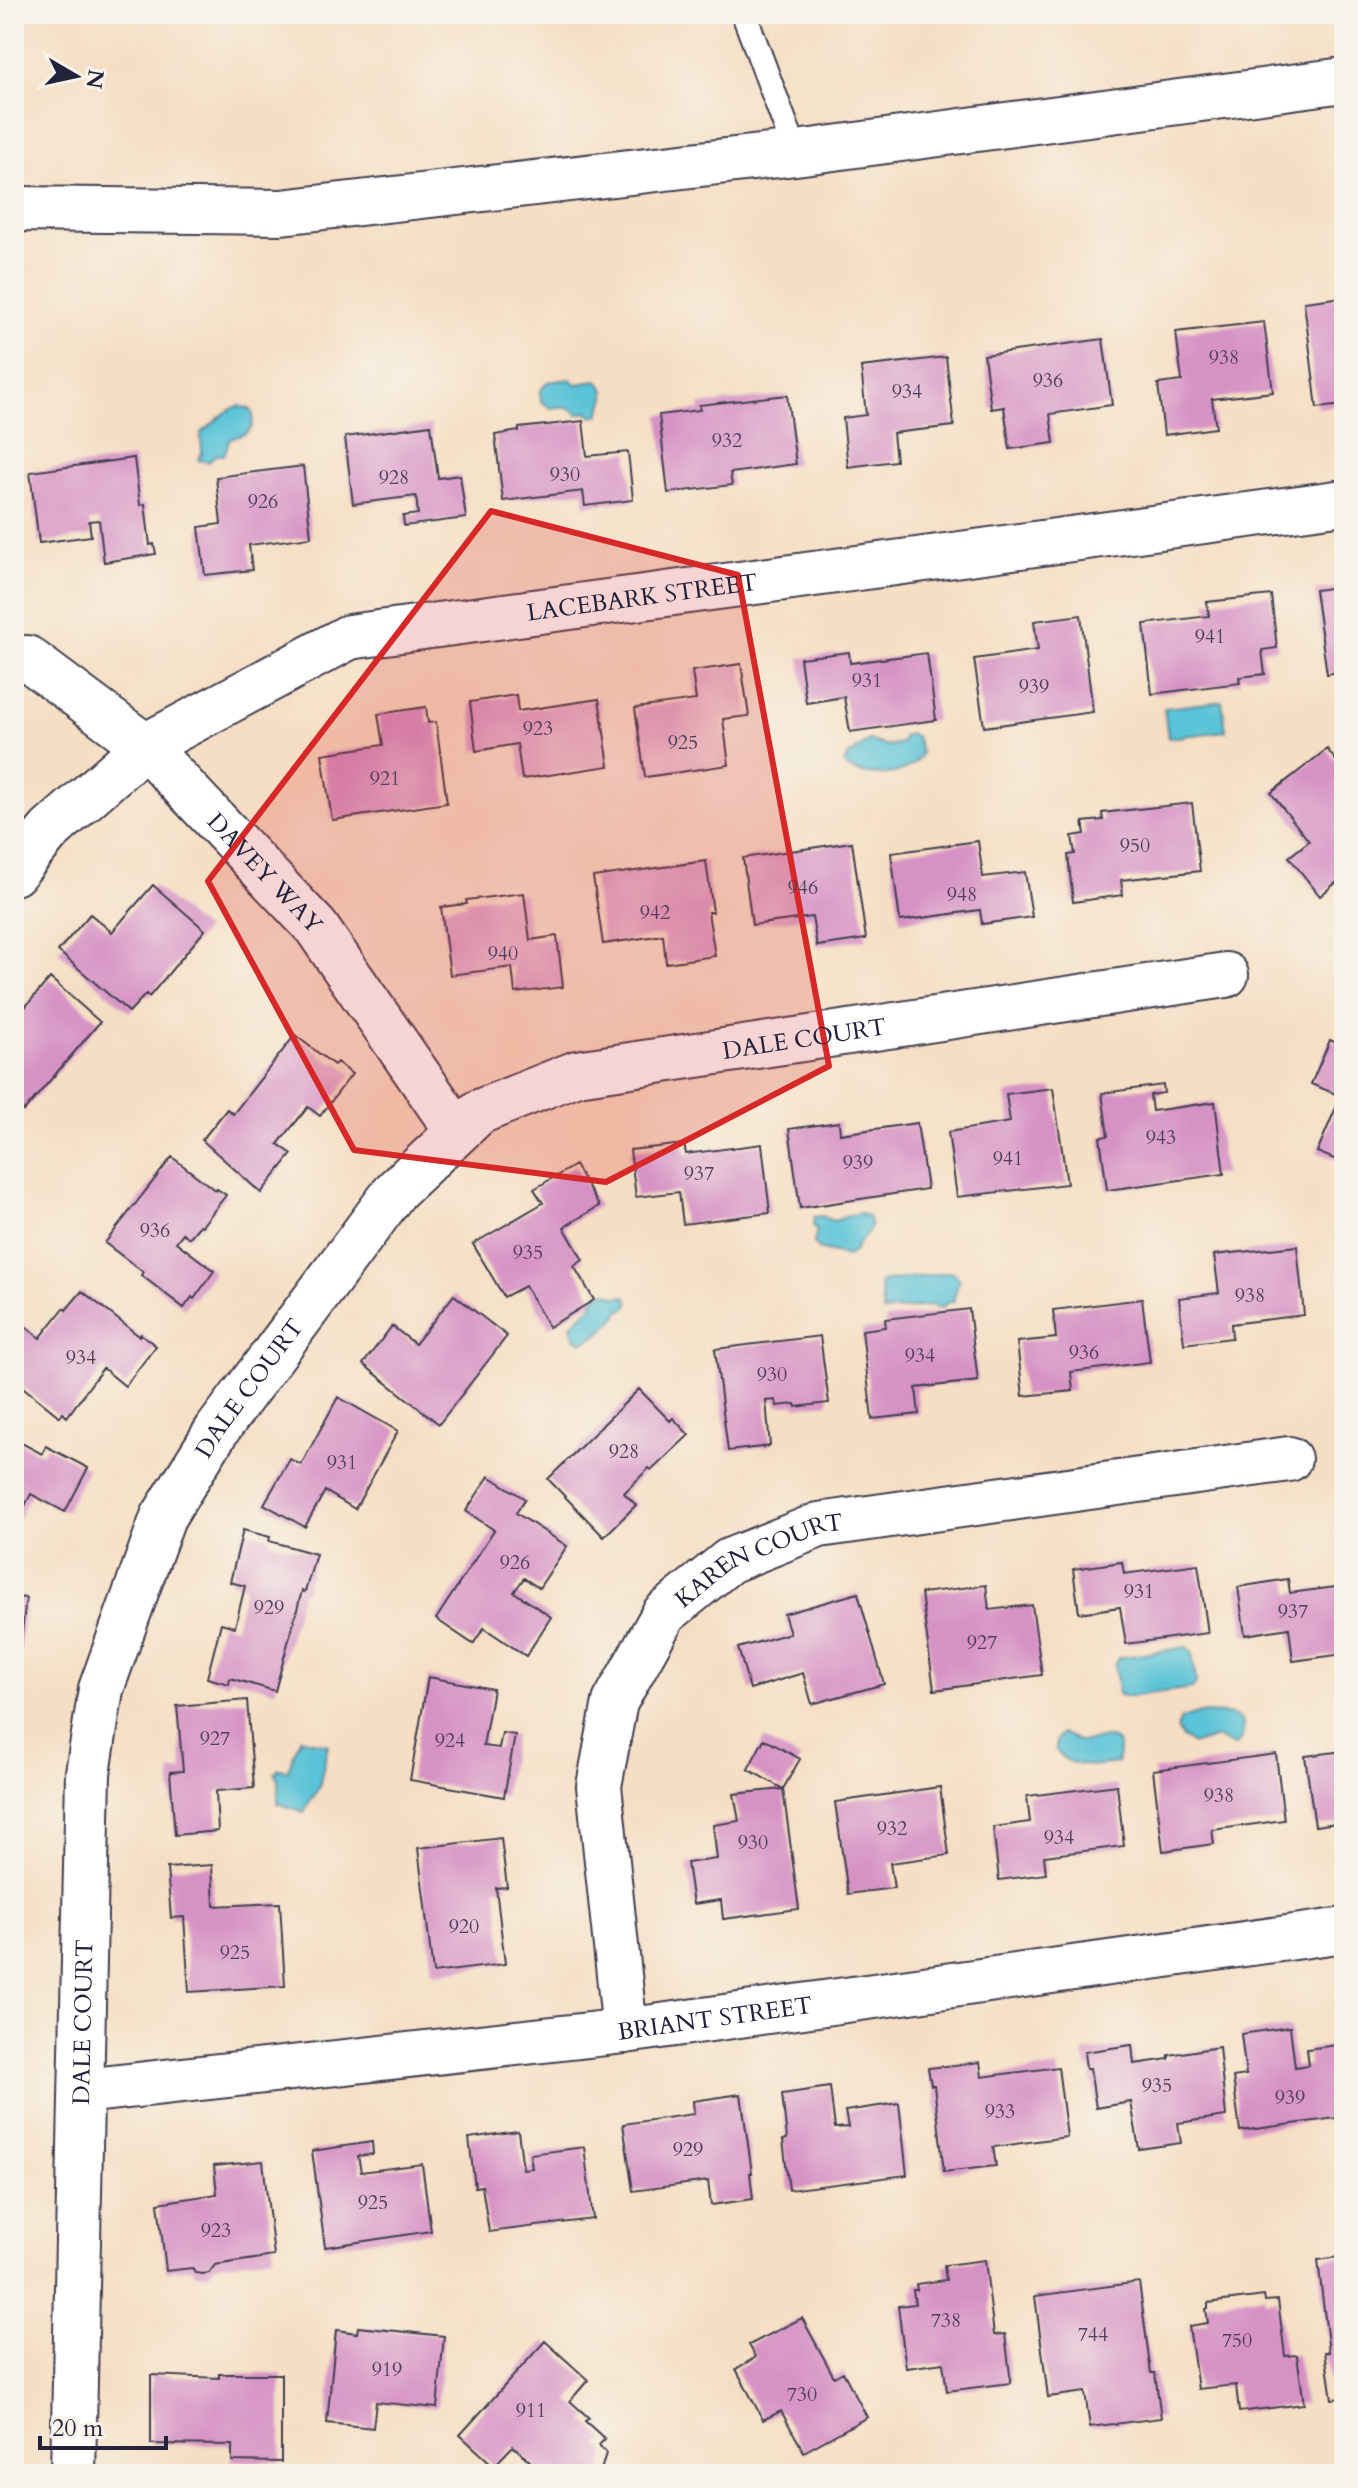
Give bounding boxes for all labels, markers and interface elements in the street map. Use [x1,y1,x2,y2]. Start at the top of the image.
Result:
north arrow [36,36,116,116]
text: N [78,67,111,91]
house number: 938 [1209,344,1239,371]
house number: 936 [1033,367,1063,394]
house number: 934 [892,378,922,405]
house number: 932 [712,427,742,454]
house number: 930 [550,461,580,488]
house number: 928 [379,464,409,491]
house number: 926 [248,488,278,515]
street label: LACEBARK STREET [525,565,760,629]
house number: 941 [1195,623,1225,650]
house number: 931 [852,667,882,694]
house number: 939 [1019,673,1049,700]
house number: 923 [523,715,553,742]
house number: 925 [668,729,698,756]
house number: 921 [370,765,400,792]
street label: DAVEY WAY [200,805,330,941]
house number: 950 [1120,832,1150,859]
house number: 946 [788,874,818,901]
house number: 948 [947,881,977,908]
house number: 942 [640,899,670,926]
house number: 940 [488,940,518,967]
street label: DALE COURT [720,1010,888,1067]
house number: 943 [1146,1124,1176,1151]
house number: 941 [993,1145,1023,1172]
house number: 939 [843,1149,873,1176]
house number: 937 [684,1160,714,1187]
house number: 936 [140,1217,170,1244]
house number: 935 [513,1239,543,1266]
house number: 938 [1235,1282,1265,1309]
street label: DALE COURT [187,1312,311,1464]
house number: 936 [1069,1339,1099,1366]
house number: 934 [905,1342,935,1369]
house number: 934 [66,1344,96,1371]
house number: 930 [757,1361,787,1388]
house number: 928 [609,1438,639,1465]
house number: 931 [327,1449,357,1476]
street label: KAREN COURT [668,1505,845,1615]
house number: 926 [500,1549,530,1576]
house number: 931 [1124,1578,1154,1605]
house number: 929 [254,1594,284,1621]
house number: 937 [1278,1598,1308,1625]
house number: 927 [967,1629,997,1656]
house number: 927 [200,1725,230,1752]
house number: 924 [435,1727,465,1754]
house number: 938 [1204,1782,1234,1809]
house number: 932 [877,1815,907,1842]
house number: 934 [1044,1824,1074,1851]
house number: 930 [738,1829,768,1856]
house number: 920 [449,1913,479,1940]
street label: DALE COURT [64,1939,101,2105]
house number: 925 [220,1939,250,1966]
street label: BRIANT STREET [615,1988,814,2048]
house number: 935 [1142,2072,1172,2099]
house number: 939 [1275,2084,1305,2111]
house number: 933 [985,2098,1015,2125]
house number: 929 [673,2136,703,2163]
house number: 925 [358,2189,388,2216]
house number: 923 [201,2217,231,2244]
house number: 738 [931,2307,961,2334]
house number: 744 [1078,2321,1108,2348]
house number: 750 [1222,2327,1252,2354]
house number: 919 [372,2356,402,2383]
house number: 730 [787,2381,817,2408]
house number: 911 [516,2397,546,2424]
scale bar [40,2400,166,2450]
text: 20 m [52,2412,104,2445]

